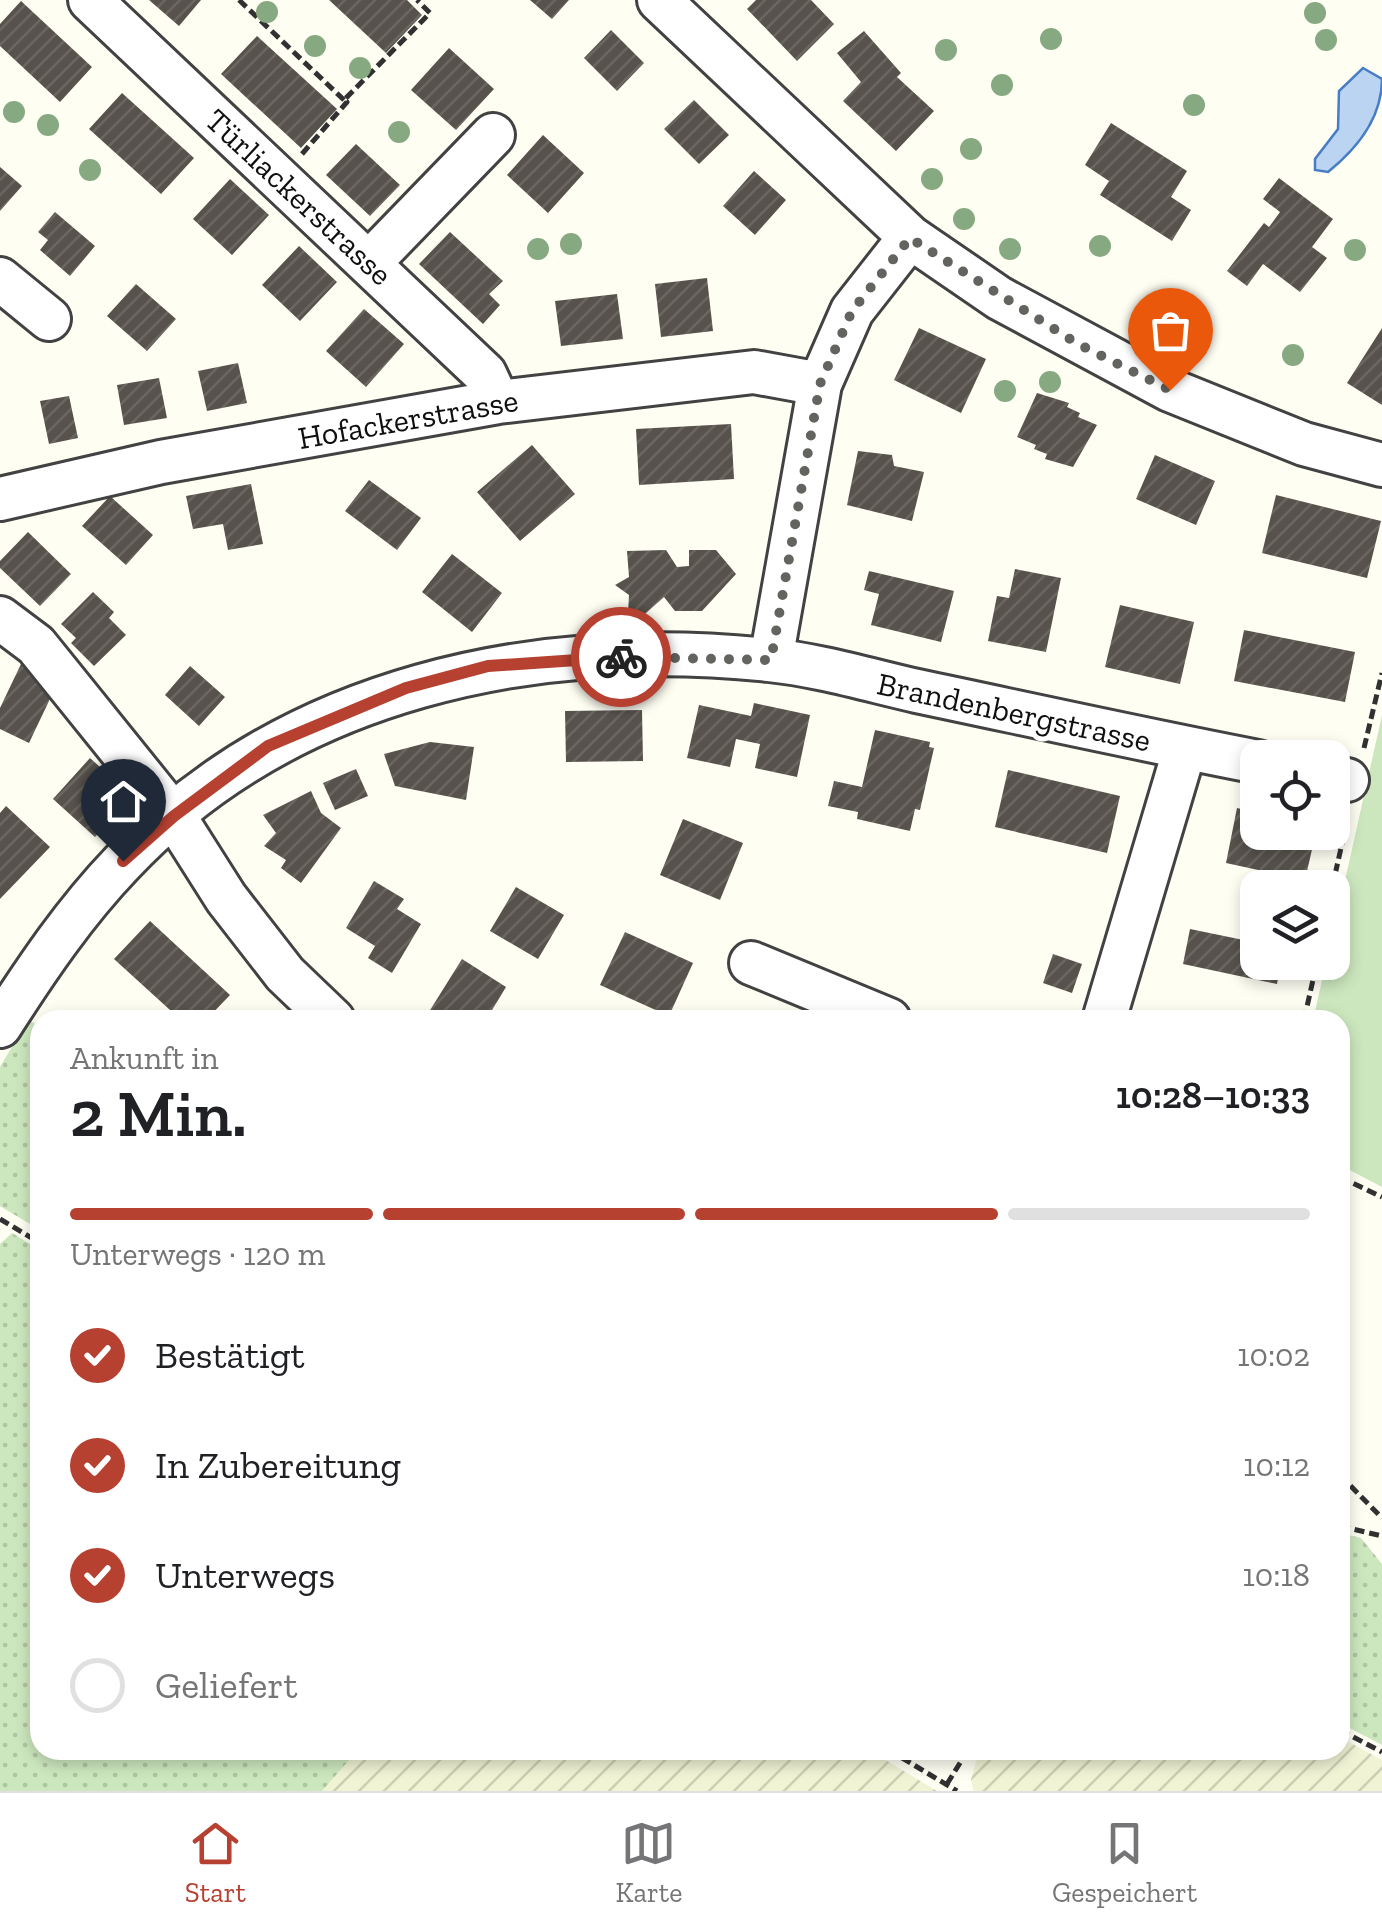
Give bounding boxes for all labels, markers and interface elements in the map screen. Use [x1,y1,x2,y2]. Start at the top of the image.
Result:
street label: Türliackerstrasse [198,101,400,293]
pin [1128,288,1213,391]
icon: bag [1143,303,1198,358]
street label: Hofackerstrasse [295,381,521,457]
courier [571,607,671,707]
icon: bike [594,630,649,685]
street label: Brandenbergstrasse [874,664,1154,760]
map controls [1240,740,1350,980]
button: locate [1240,740,1350,850]
pin [81,759,166,862]
icon: home [96,774,151,829]
button: layers [1240,870,1350,980]
text: Ankunft in [70,1039,219,1077]
text: 10:28–10:33 [1116,1072,1310,1118]
text: 2 Min. [70,1075,247,1153]
text: Unterwegs · 120 m [70,1235,325,1273]
icon: check [70,1328,125,1383]
text: Bestätigt [155,1332,305,1378]
text: 10:02 [1237,1336,1310,1374]
icon: check [70,1438,125,1493]
text: In Zubereitung [155,1442,401,1488]
text: 10:12 [1243,1446,1310,1484]
icon: check [70,1548,125,1603]
text: Unterwegs [155,1552,335,1598]
text: 10:18 [1243,1556,1310,1594]
text: Geliefert [155,1662,298,1708]
tab: Start [185,1816,246,1909]
tab: Karte [616,1816,682,1909]
tab: Gespeichert [1052,1816,1197,1909]

